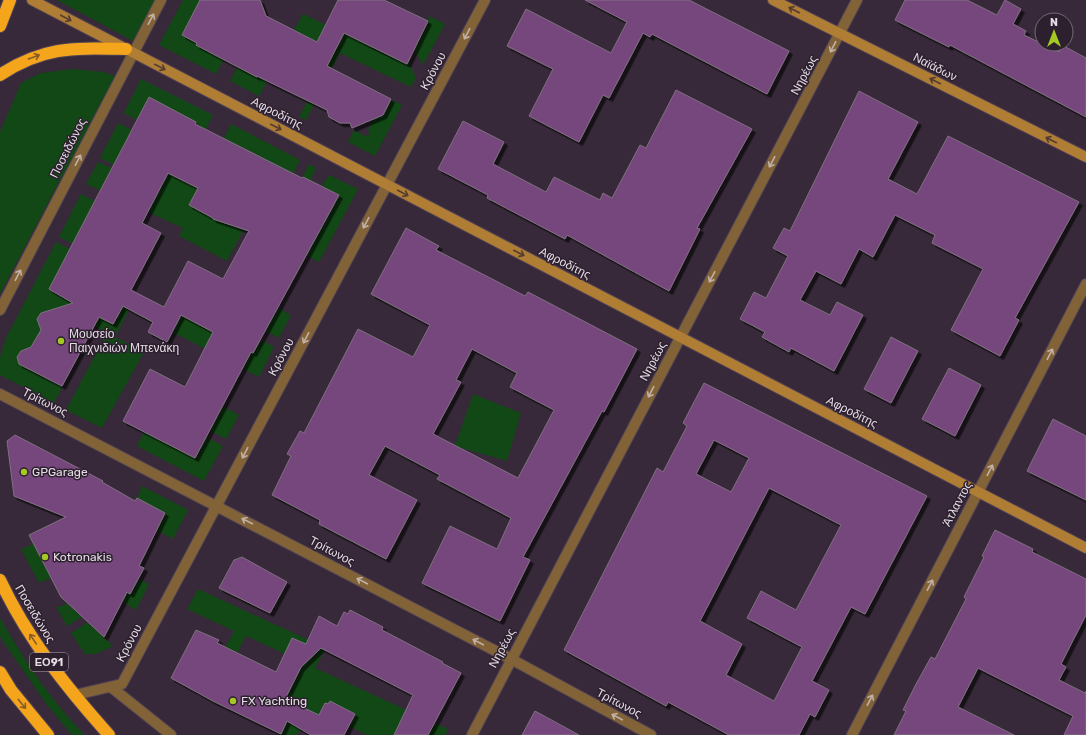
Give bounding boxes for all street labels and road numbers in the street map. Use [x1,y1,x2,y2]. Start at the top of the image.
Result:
street label: Κρόνου [417,50,449,92]
street label: Ναϊάδων [911,50,959,84]
street label: Νηρέως [788,53,820,97]
street label: Αφροδίτης [249,94,305,132]
street label: Ποσειδώνος [47,116,89,180]
street label: Αφροδίτης [537,244,593,282]
street label: Κρόνου [265,336,297,378]
street label: Νηρέως [637,339,669,383]
street label: Τρίτωνος [20,385,70,420]
street label: Αφροδίτης [824,393,880,431]
street label: Άτλαντος [939,479,975,529]
street label: Τρίτωνος [307,533,357,569]
street label: Ποσειδώνος [12,582,58,646]
street label: Κρόνου [113,622,145,664]
street label: Νηρέως [486,626,518,670]
road number: ΕΟ91 [30,653,68,671]
street label: Τρίτωνος [594,685,644,721]

